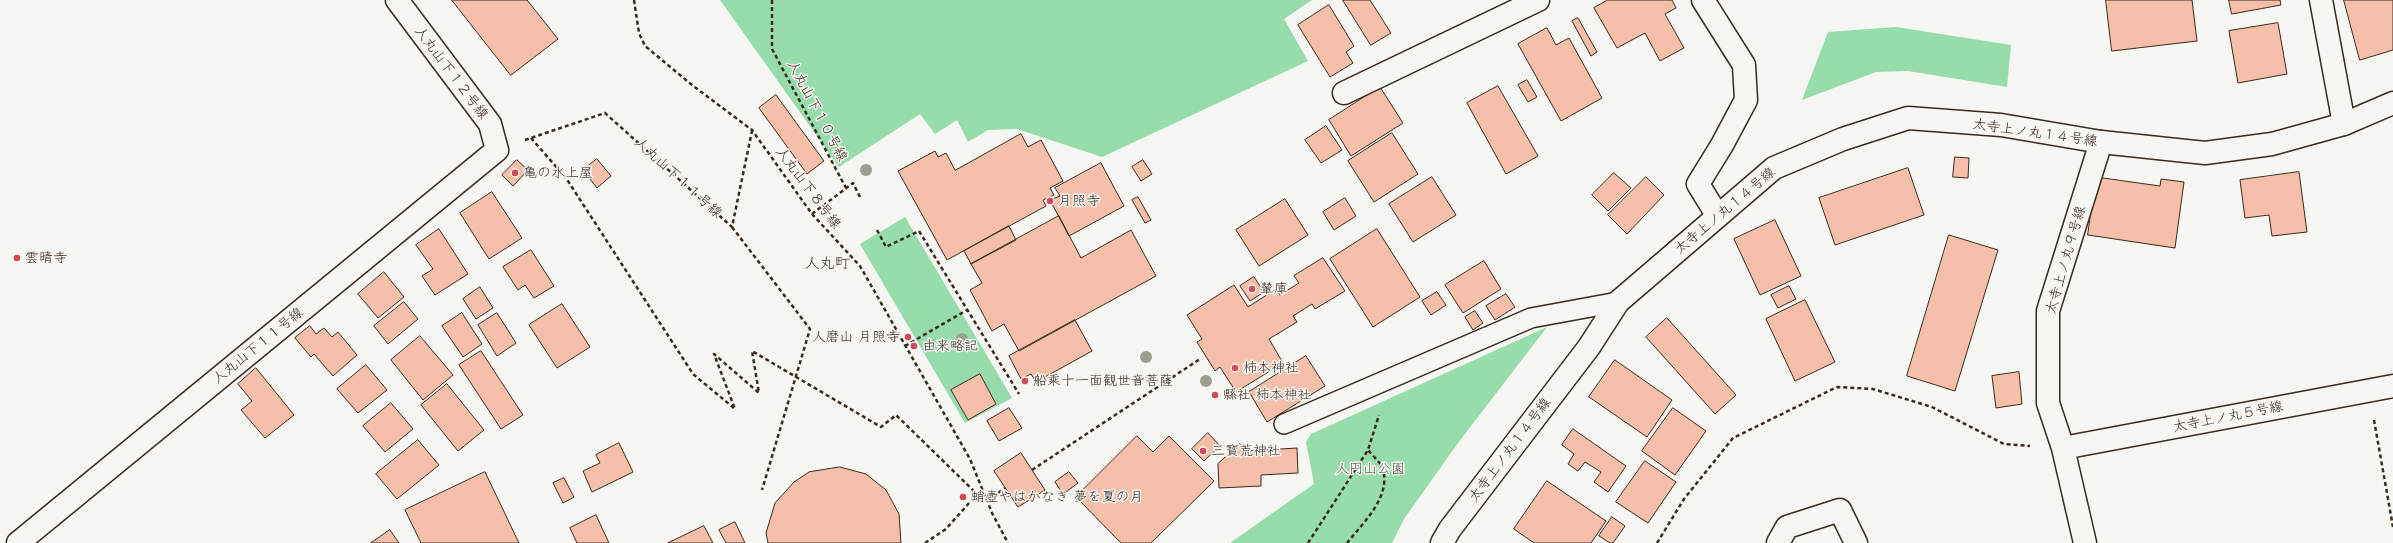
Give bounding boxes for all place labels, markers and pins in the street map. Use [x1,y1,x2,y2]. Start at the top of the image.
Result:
place label: 亀の水上屋 [523,165,593,181]
marker: 亀の水上屋 [510,168,520,178]
place label: 月照寺 [1058,193,1100,209]
marker: 月照寺 [1045,196,1055,206]
place label: 雲晴寺 [25,250,67,266]
marker: 雲晴寺 [12,253,22,263]
place label: 輦庫 [1260,281,1288,297]
marker: 輦庫 [1247,284,1257,294]
place label: 人磨山 月照寺 [811,329,900,345]
marker: 人磨山 月照寺 [903,332,913,342]
place label: 由来略記 [922,338,978,354]
marker: 由来略記 [909,341,919,351]
place label: 柿本神社 [1243,360,1299,376]
marker: 柿本神社 [1230,363,1240,373]
place label: 船乘十一面観世音菩薩 [1033,373,1173,389]
marker: 船乘十一面観世音菩薩 [1020,376,1030,386]
place label: 縣社 柿本神社 [1223,387,1312,403]
marker: 縣社 柿本神社 [1210,390,1220,400]
place label: 三寳荒神社 [1211,443,1281,459]
marker: 三寳荒神社 [1198,446,1208,456]
place label: 蛸壺やはかなき 夢を夏の月 [971,489,1144,505]
marker: 蛸壺やはかなき 夢を夏の月 [958,492,968,502]

